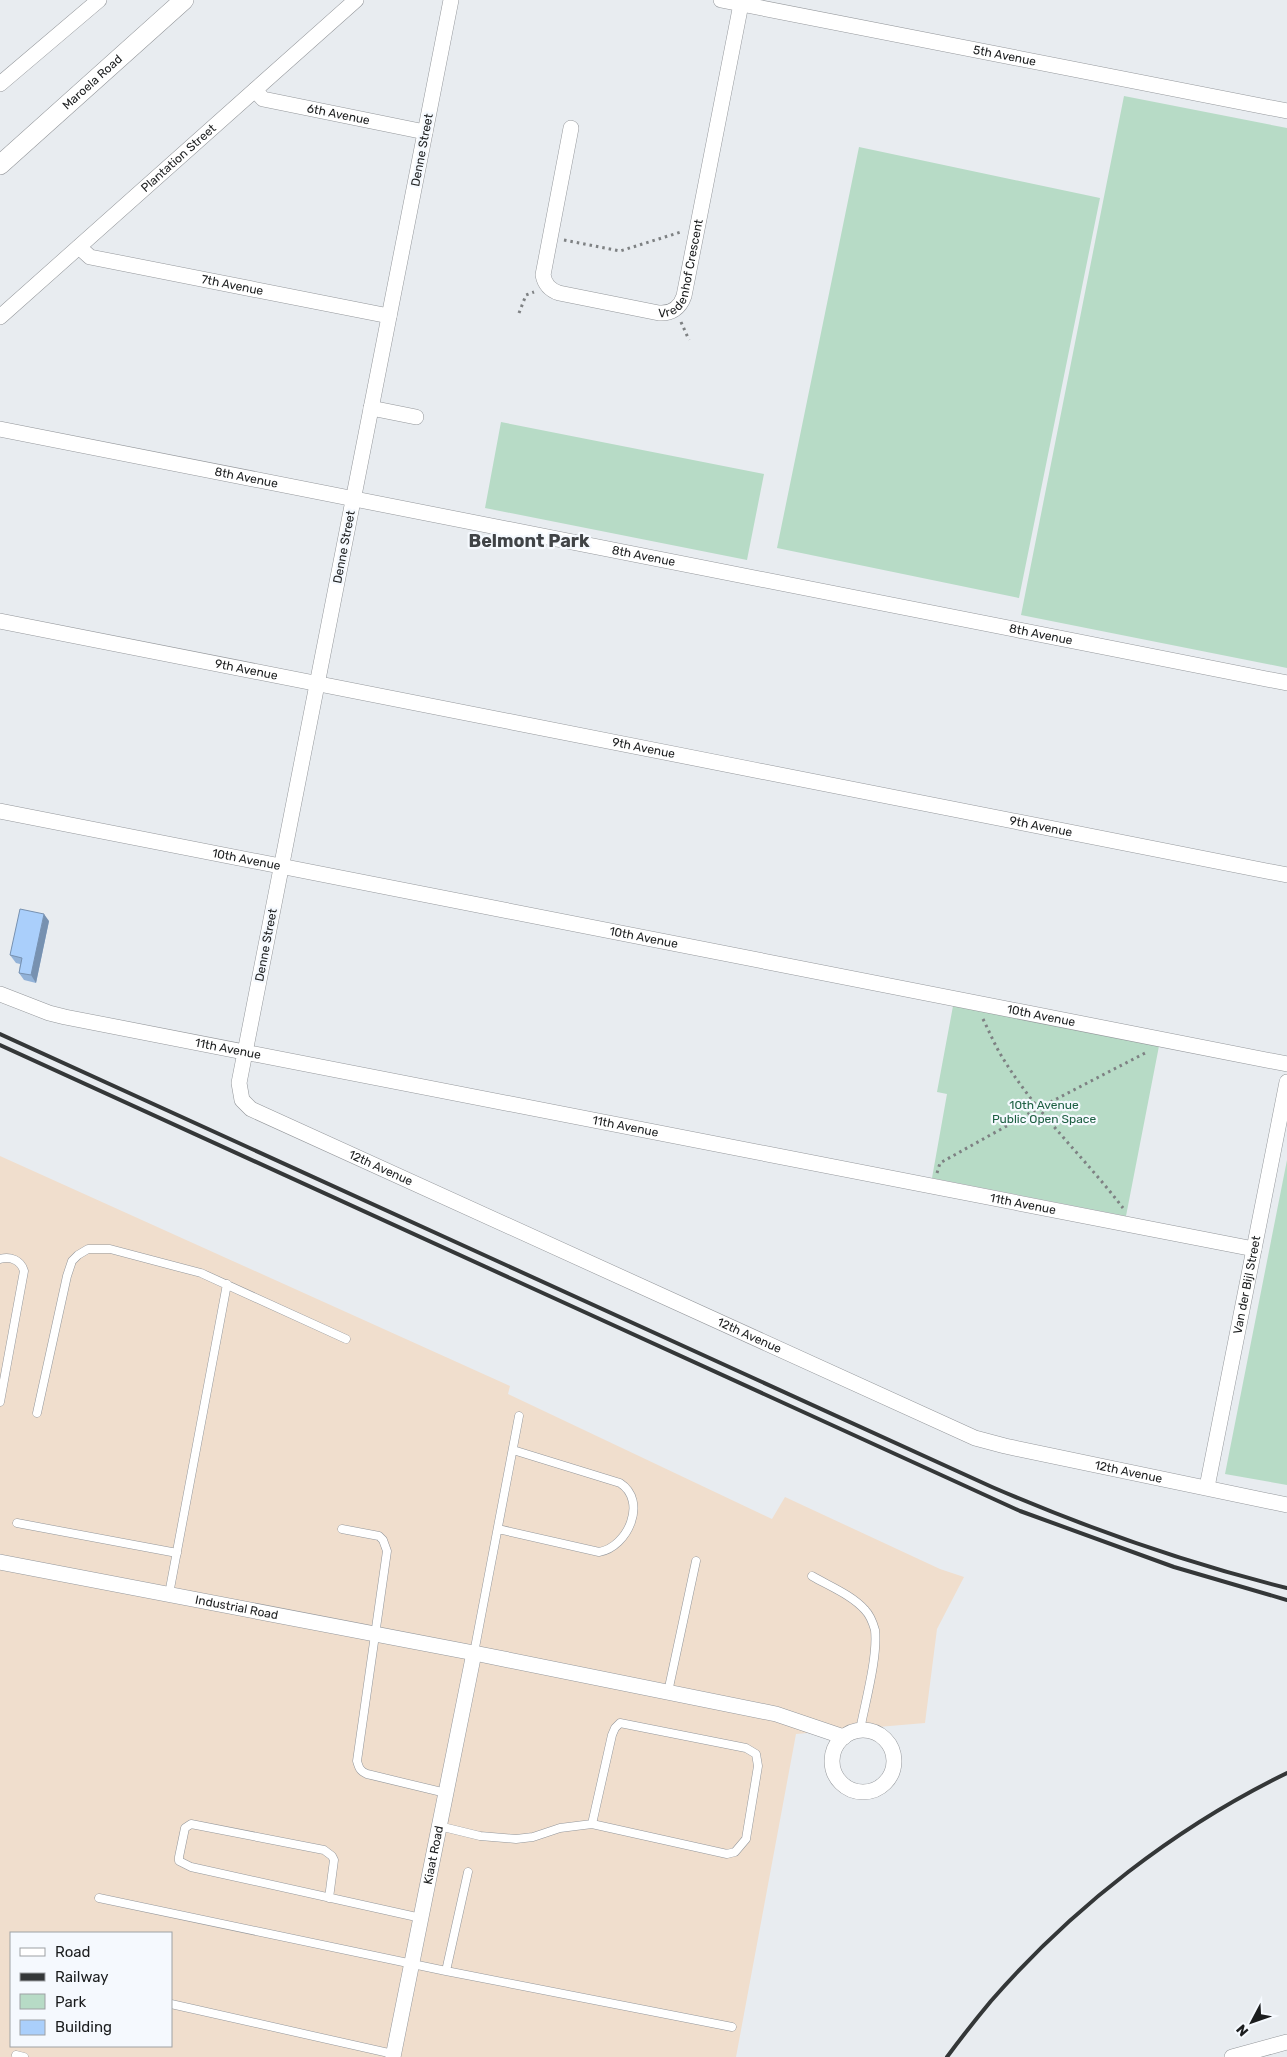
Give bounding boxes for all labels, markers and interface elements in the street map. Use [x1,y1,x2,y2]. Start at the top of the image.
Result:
street label: 5th Avenue [972,43,1038,69]
street label: Maroela Road [60,52,125,113]
street label: 6th Avenue [306,101,371,128]
street label: Denne Street [408,112,436,188]
street label: Plantation Street [138,121,219,195]
street label: Vredenhof Crescent [658,218,706,320]
street label: 7th Avenue [200,272,265,298]
street label: 8th Avenue [213,464,279,491]
street label: Denne Street [330,509,358,585]
district label: Belmont Park [469,530,590,552]
street label: 8th Avenue [611,543,677,569]
street label: 8th Avenue [1008,621,1074,648]
street label: 9th Avenue [214,657,279,683]
street label: 9th Avenue [611,735,677,761]
street label: 9th Avenue [1008,813,1074,840]
street label: 10th Avenue [211,846,282,873]
street label: Denne Street [252,907,280,983]
street label: 10th Avenue [608,924,679,951]
street label: 10th Avenue [1006,1002,1077,1029]
street label: 11th Avenue [194,1035,262,1062]
park label: 10th Avenue Public Open Space [992,1098,1096,1126]
street label: 11th Avenue [591,1113,660,1140]
street label: 12th Avenue [346,1147,415,1189]
street label: 11th Avenue [989,1191,1057,1217]
street label: Van der Bijl Street [1230,1234,1264,1335]
street label: 12th Avenue [715,1315,784,1356]
street label: 12th Avenue [1093,1458,1164,1486]
street label: Industrial Road [194,1593,279,1622]
street label: Kiaat Road [421,1825,446,1886]
legend [10,1932,172,2047]
text: Road [55,1943,91,1961]
text: Railway [55,1968,109,1986]
text: Park [55,1993,86,2011]
north arrow [1227,1997,1277,2047]
text: Building [55,2018,112,2036]
text: N [1233,2021,1252,2040]

